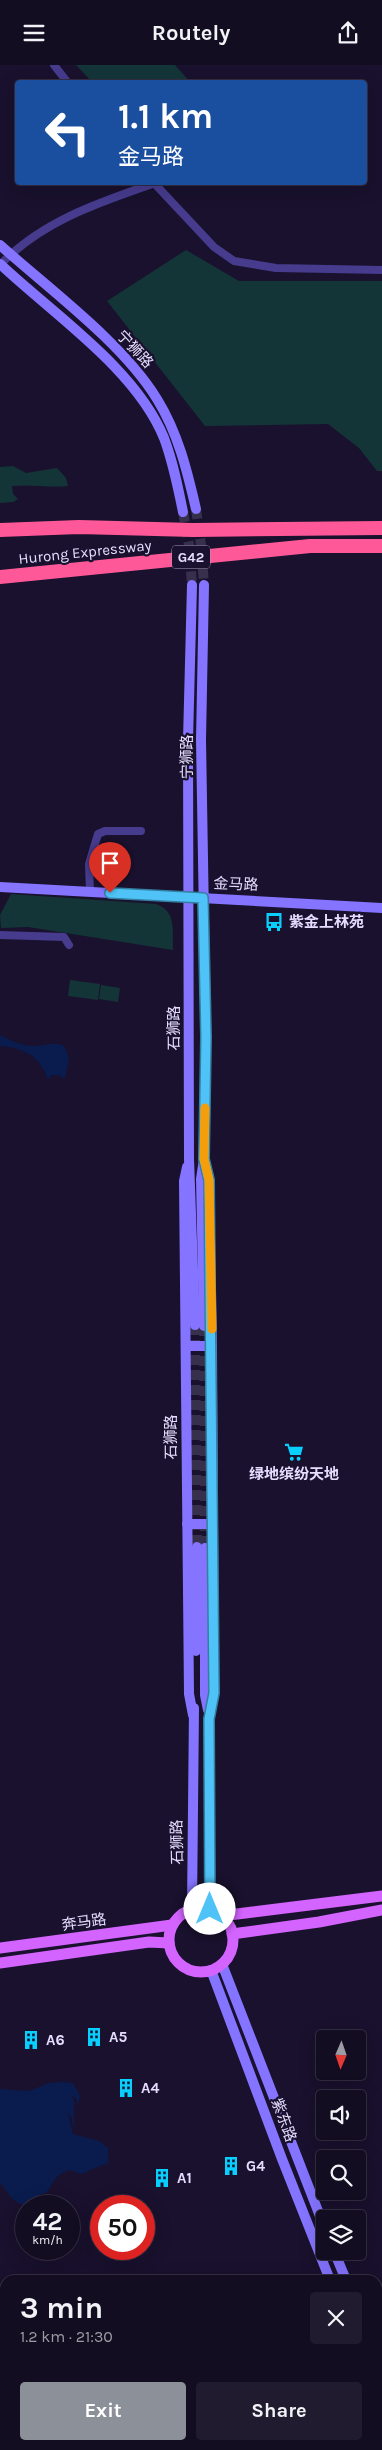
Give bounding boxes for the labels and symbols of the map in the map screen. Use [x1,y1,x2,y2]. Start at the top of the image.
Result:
street label: 宁狮路 [113,326,157,372]
street label: Hurong Expressway [18,536,152,568]
road number: G42 [172,546,210,569]
street label: 宁狮路 [178,734,196,780]
pin [89,842,131,893]
street label: 金马路 [213,874,259,894]
bus stop icon: 紫金上林苑 [263,911,285,933]
place label: 紫金上林苑 [289,913,364,931]
street label: 石狮路 [165,1005,183,1051]
street label: 石狮路 [162,1414,180,1460]
supermarket icon: 绿地缤纷天地 [283,1441,305,1463]
place label: 绿地缤纷天地 [249,1465,339,1483]
street label: 石狮路 [168,1819,186,1865]
position arrow [183,1882,235,1934]
street label: 奔马路 [60,1910,108,1934]
building icon: A5 [83,2026,105,2048]
place label: A5 [109,2028,127,2046]
building icon: A6 [20,2029,42,2051]
north arrow [316,2030,366,2080]
place label: A6 [46,2031,65,2049]
building icon: A4 [115,2077,137,2099]
place label: A4 [141,2079,159,2097]
street label: 紫东路 [268,2096,300,2144]
building icon: G4 [220,2155,242,2177]
place label: G4 [246,2157,265,2175]
building icon: A1 [151,2167,173,2189]
place label: A1 [177,2169,192,2187]
speed limit sign: 50 [90,2195,155,2260]

